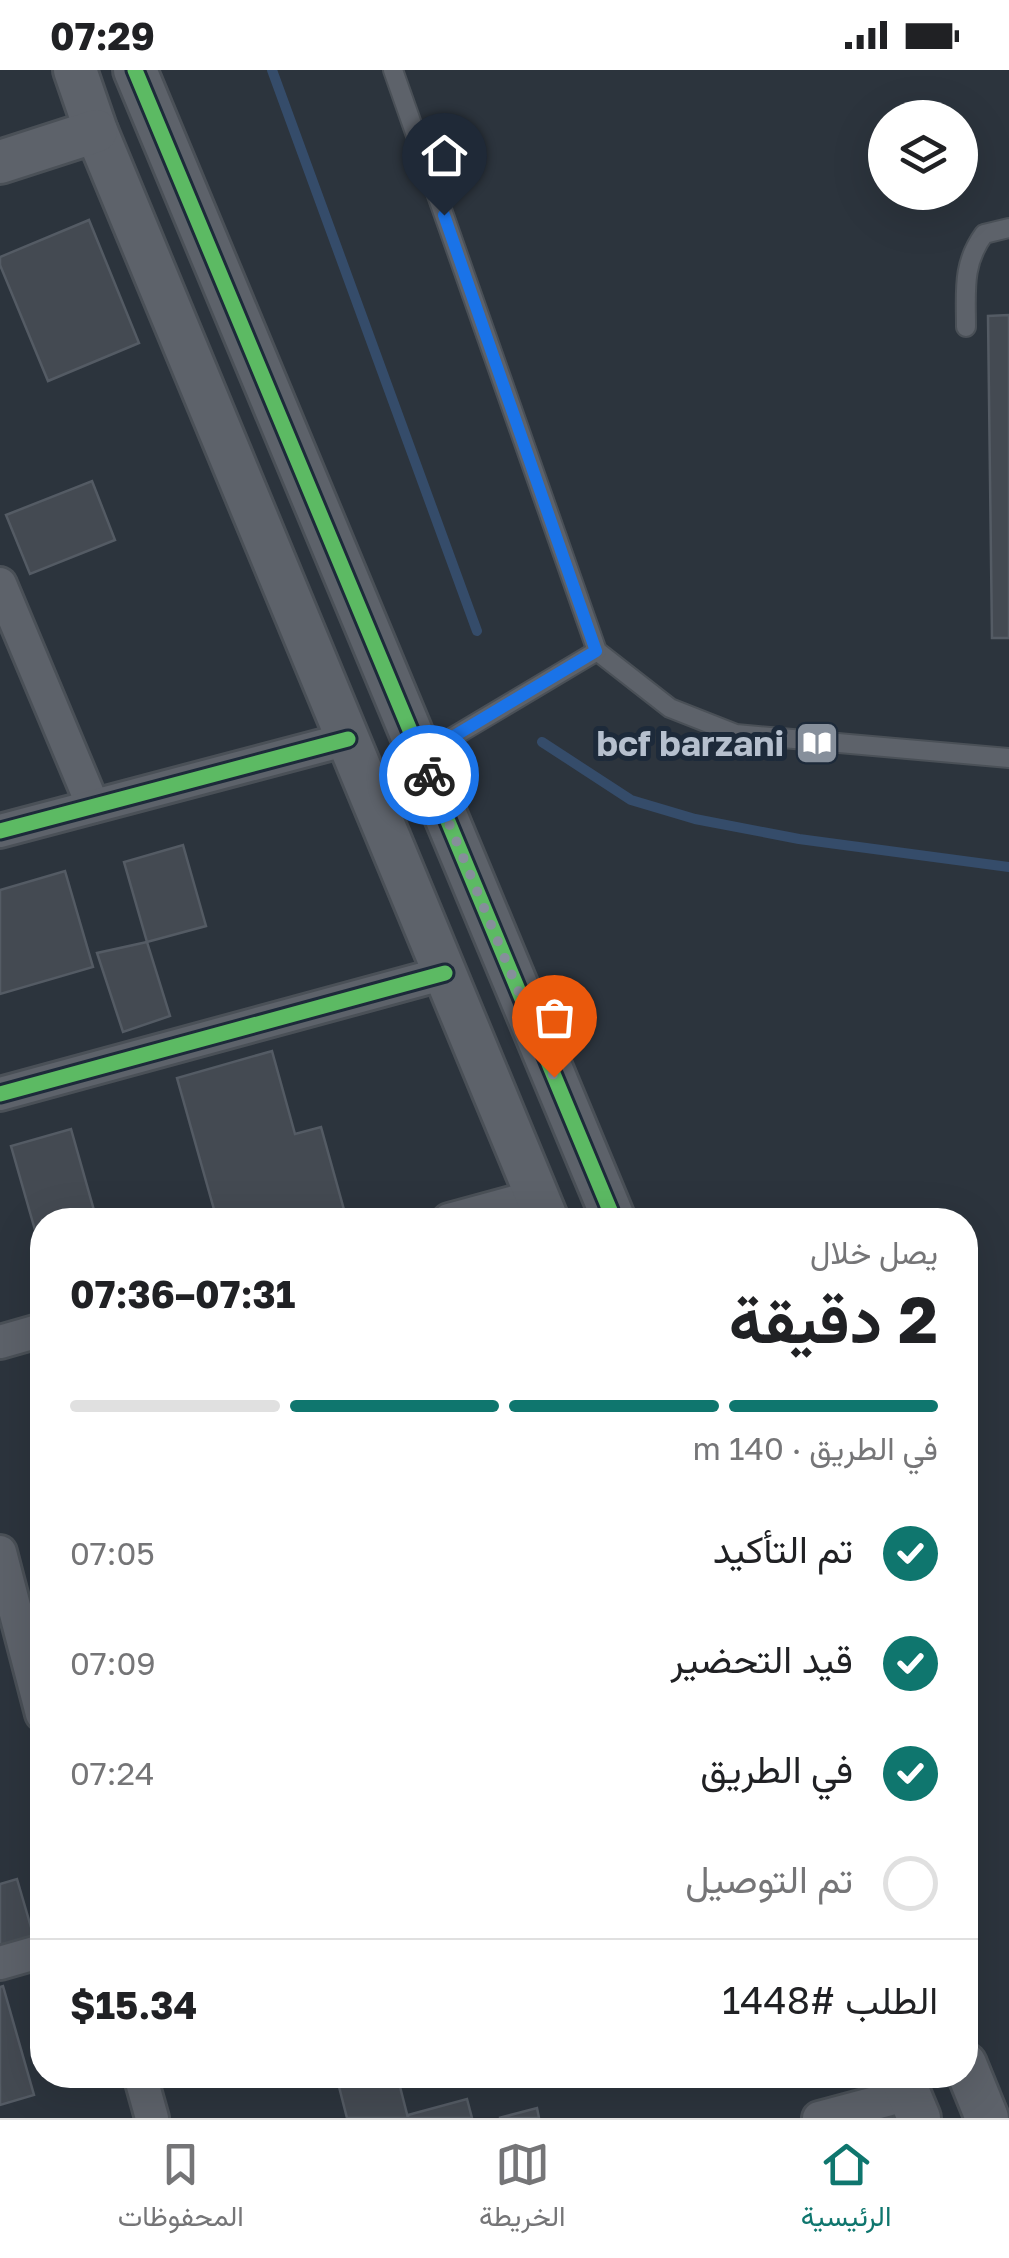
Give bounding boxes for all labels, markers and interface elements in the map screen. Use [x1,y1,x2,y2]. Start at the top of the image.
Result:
text: 07:29 [50,13,155,58]
map controls [868,100,978,210]
button: layers [868,100,978,210]
pin [402,113,487,216]
icon: home [417,128,472,183]
library icon: bcf barzani [794,720,840,766]
place label: bcf barzani [596,722,784,764]
courier [379,725,479,825]
icon: bike [402,748,457,803]
pin [512,975,597,1078]
icon: bag [527,990,582,1045]
text: يصل خلال [810,1233,938,1271]
text: 07:31–07:36 [70,1271,295,1316]
text: 2 دقيقة [729,1279,938,1357]
text: في الطريق · 140 m [693,1429,938,1467]
text: تم التأكيد [713,1526,853,1571]
icon: check [883,1526,938,1581]
text: 07:05 [70,1534,155,1572]
text: قيد التحضير [670,1636,853,1681]
icon: check [883,1636,938,1691]
text: 07:09 [70,1644,156,1682]
text: في الطريق [700,1746,853,1791]
icon: check [883,1746,938,1801]
text: 07:24 [70,1754,154,1792]
text: تم التوصيل [685,1856,853,1901]
text: الطلب #1448 [722,1977,938,2022]
text: $15.34 [70,1982,197,2027]
tab: المحفوظات [118,2137,244,2241]
tab: الخريطة [479,2137,566,2241]
tab: الرئيسية [801,2137,891,2241]

